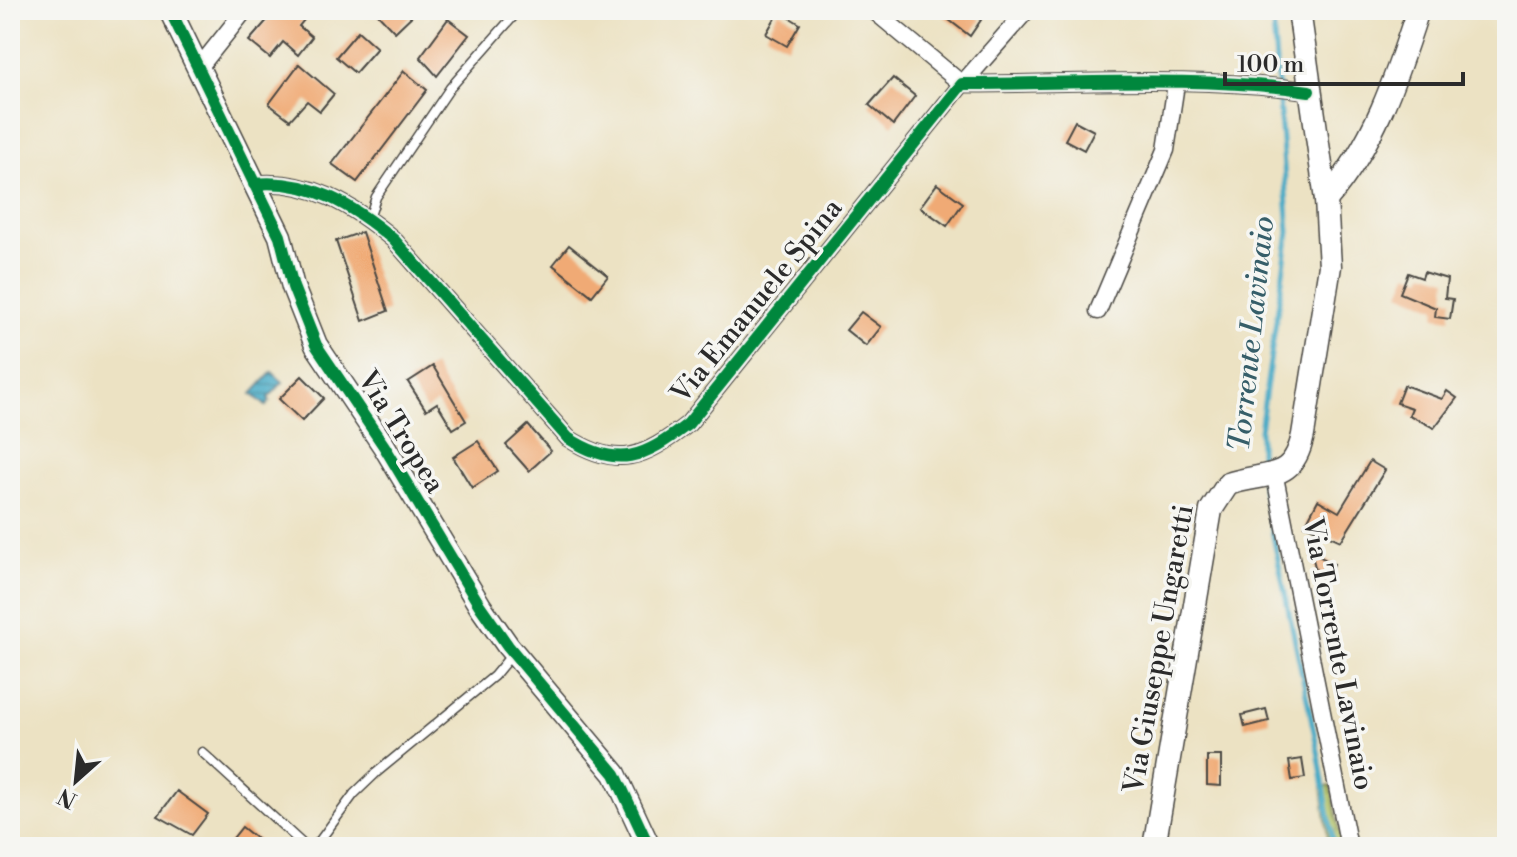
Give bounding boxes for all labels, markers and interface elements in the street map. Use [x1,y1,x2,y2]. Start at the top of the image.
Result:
scale bar [1225,36,1463,86]
text: 100 m [1237,50,1304,80]
street label: Via Emanuele Spina [663,191,851,411]
water label: Torrente Lavinaio [1221,214,1283,454]
street label: Via Tropea [349,363,453,501]
street label: Via Giuseppe Ungaretti [1116,502,1202,797]
street label: Via Torrente Lavinaio [1294,514,1382,793]
north arrow [36,741,116,821]
text: N [53,781,81,813]

